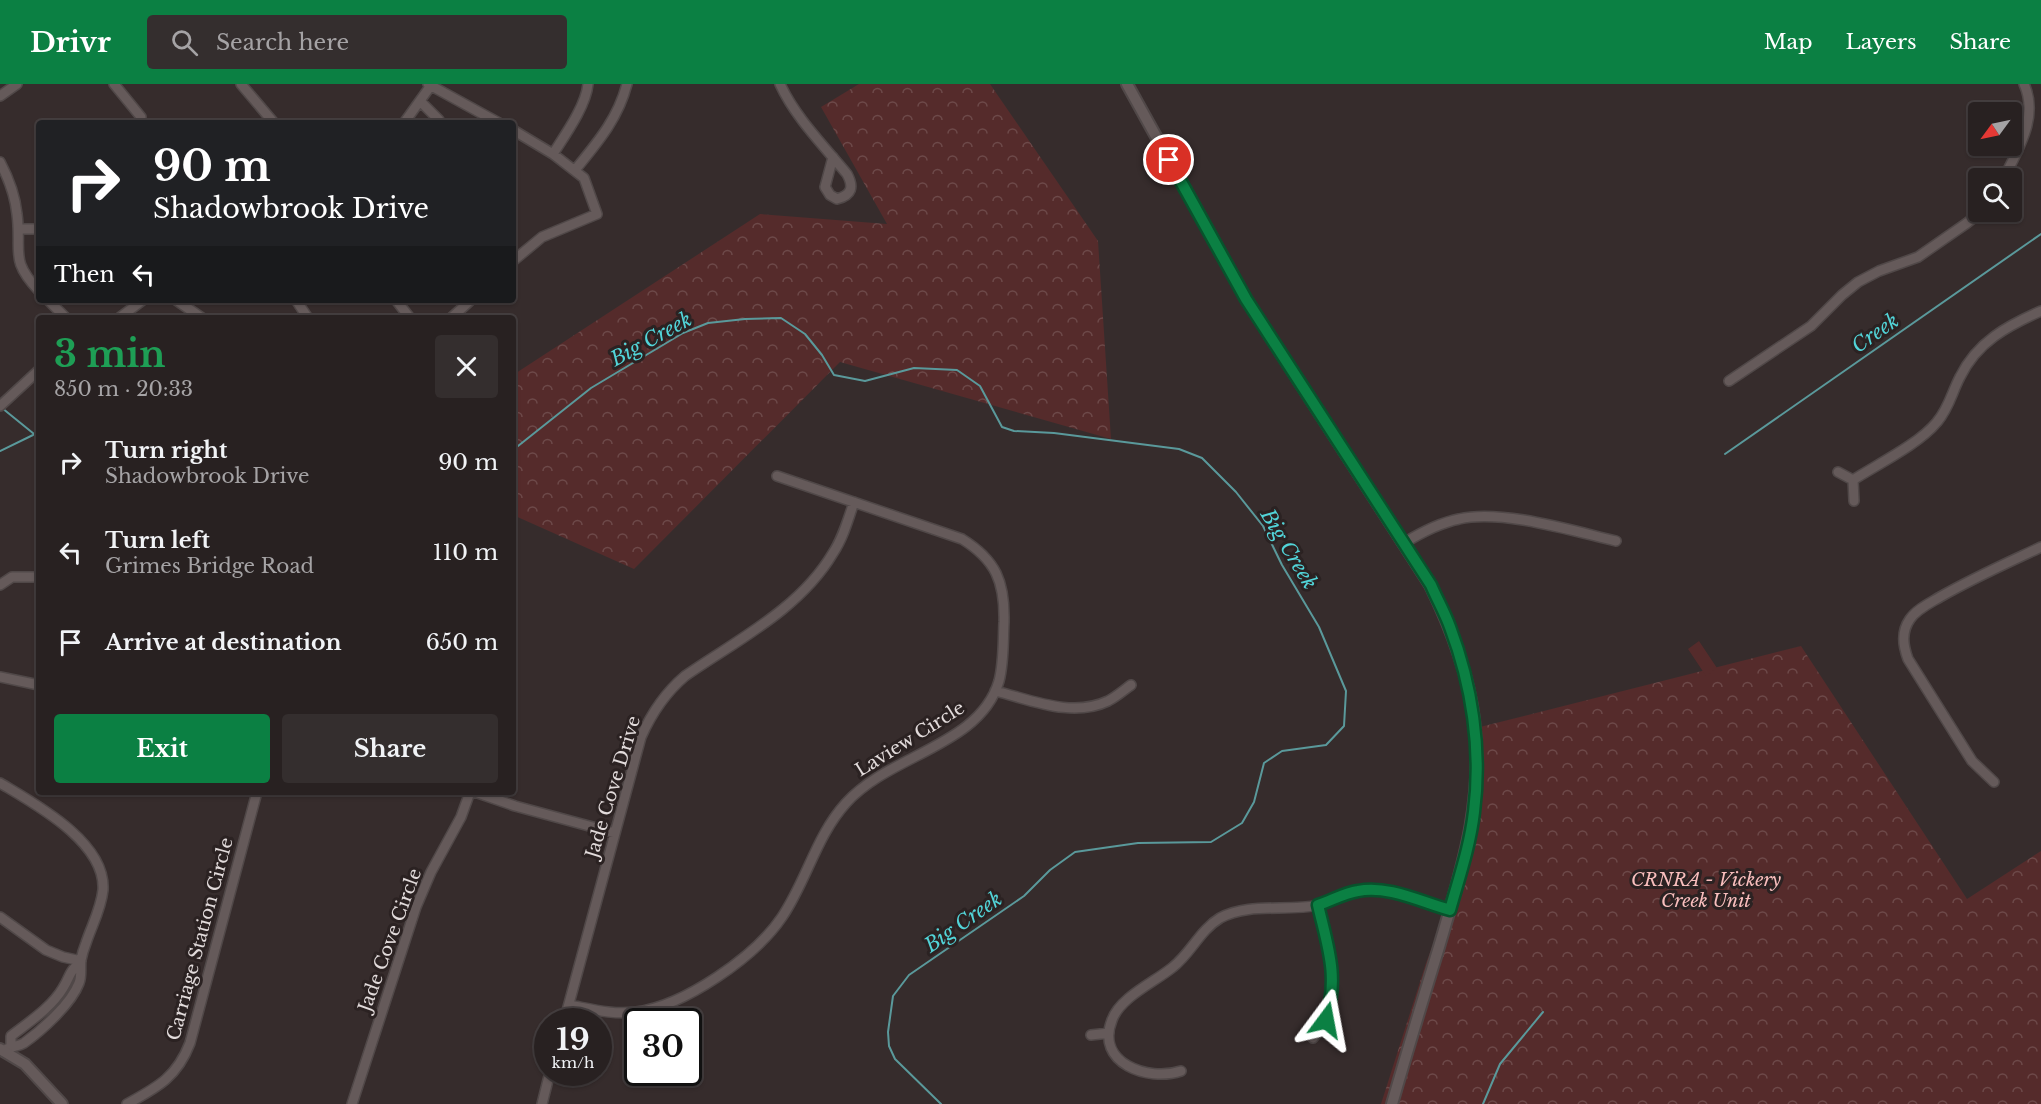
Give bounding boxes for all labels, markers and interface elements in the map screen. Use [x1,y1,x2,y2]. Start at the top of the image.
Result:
search box [147,15,567,69]
text: Drivr [30,25,111,60]
icon: search [168,26,201,59]
text: Search here [216,29,349,56]
text: Map [1764,29,1813,55]
text: Layers [1846,29,1917,55]
text: Share [1950,29,2011,55]
north arrow [1968,102,2022,156]
map controls [1968,102,2022,222]
pin [1143,134,1194,185]
text: 90 m [153,140,271,192]
icon: arrive [1152,143,1185,176]
icon: right [54,144,132,222]
button: search [1968,168,2022,222]
text: Shadowbrook Drive [153,192,429,225]
icon: left [127,258,160,291]
text: Then [54,261,115,288]
water label: Big Creek [605,307,696,372]
water label: Creek [1847,308,1903,358]
text: 3 min [54,332,166,377]
button: close [435,335,498,398]
text: 850 m · 20:33 [54,377,193,401]
text: Turn right [105,437,227,464]
icon: right [54,446,87,479]
text: 90 m [438,449,498,476]
text: Shadowbrook Drive [105,464,309,488]
water label: Big Creek [1255,504,1322,593]
text: Turn left [105,527,210,554]
icon: left [54,536,87,569]
text: 110 m [433,539,498,566]
text: Grimes Bridge Road [105,554,314,578]
icon: arrive [54,626,87,659]
text: Arrive at destination [105,629,342,656]
text: 650 m [426,629,498,656]
street label: Laview Circle [851,697,969,781]
street label: Jade Cove Drive [580,713,645,863]
button: Exit [54,714,270,783]
button: Share [282,714,498,783]
street label: Carriage Station Circle [162,835,238,1043]
street label: Jade Cove Circle [353,865,426,1016]
park label: CRNRA - Vickery Creek Unit [1631,869,1782,912]
water label: Big Creek [919,887,1007,958]
position arrow [1294,988,1358,1052]
speed limit sign: 30 [624,1008,702,1086]
text: 19 [556,1021,590,1058]
text: km/h [552,1053,594,1072]

